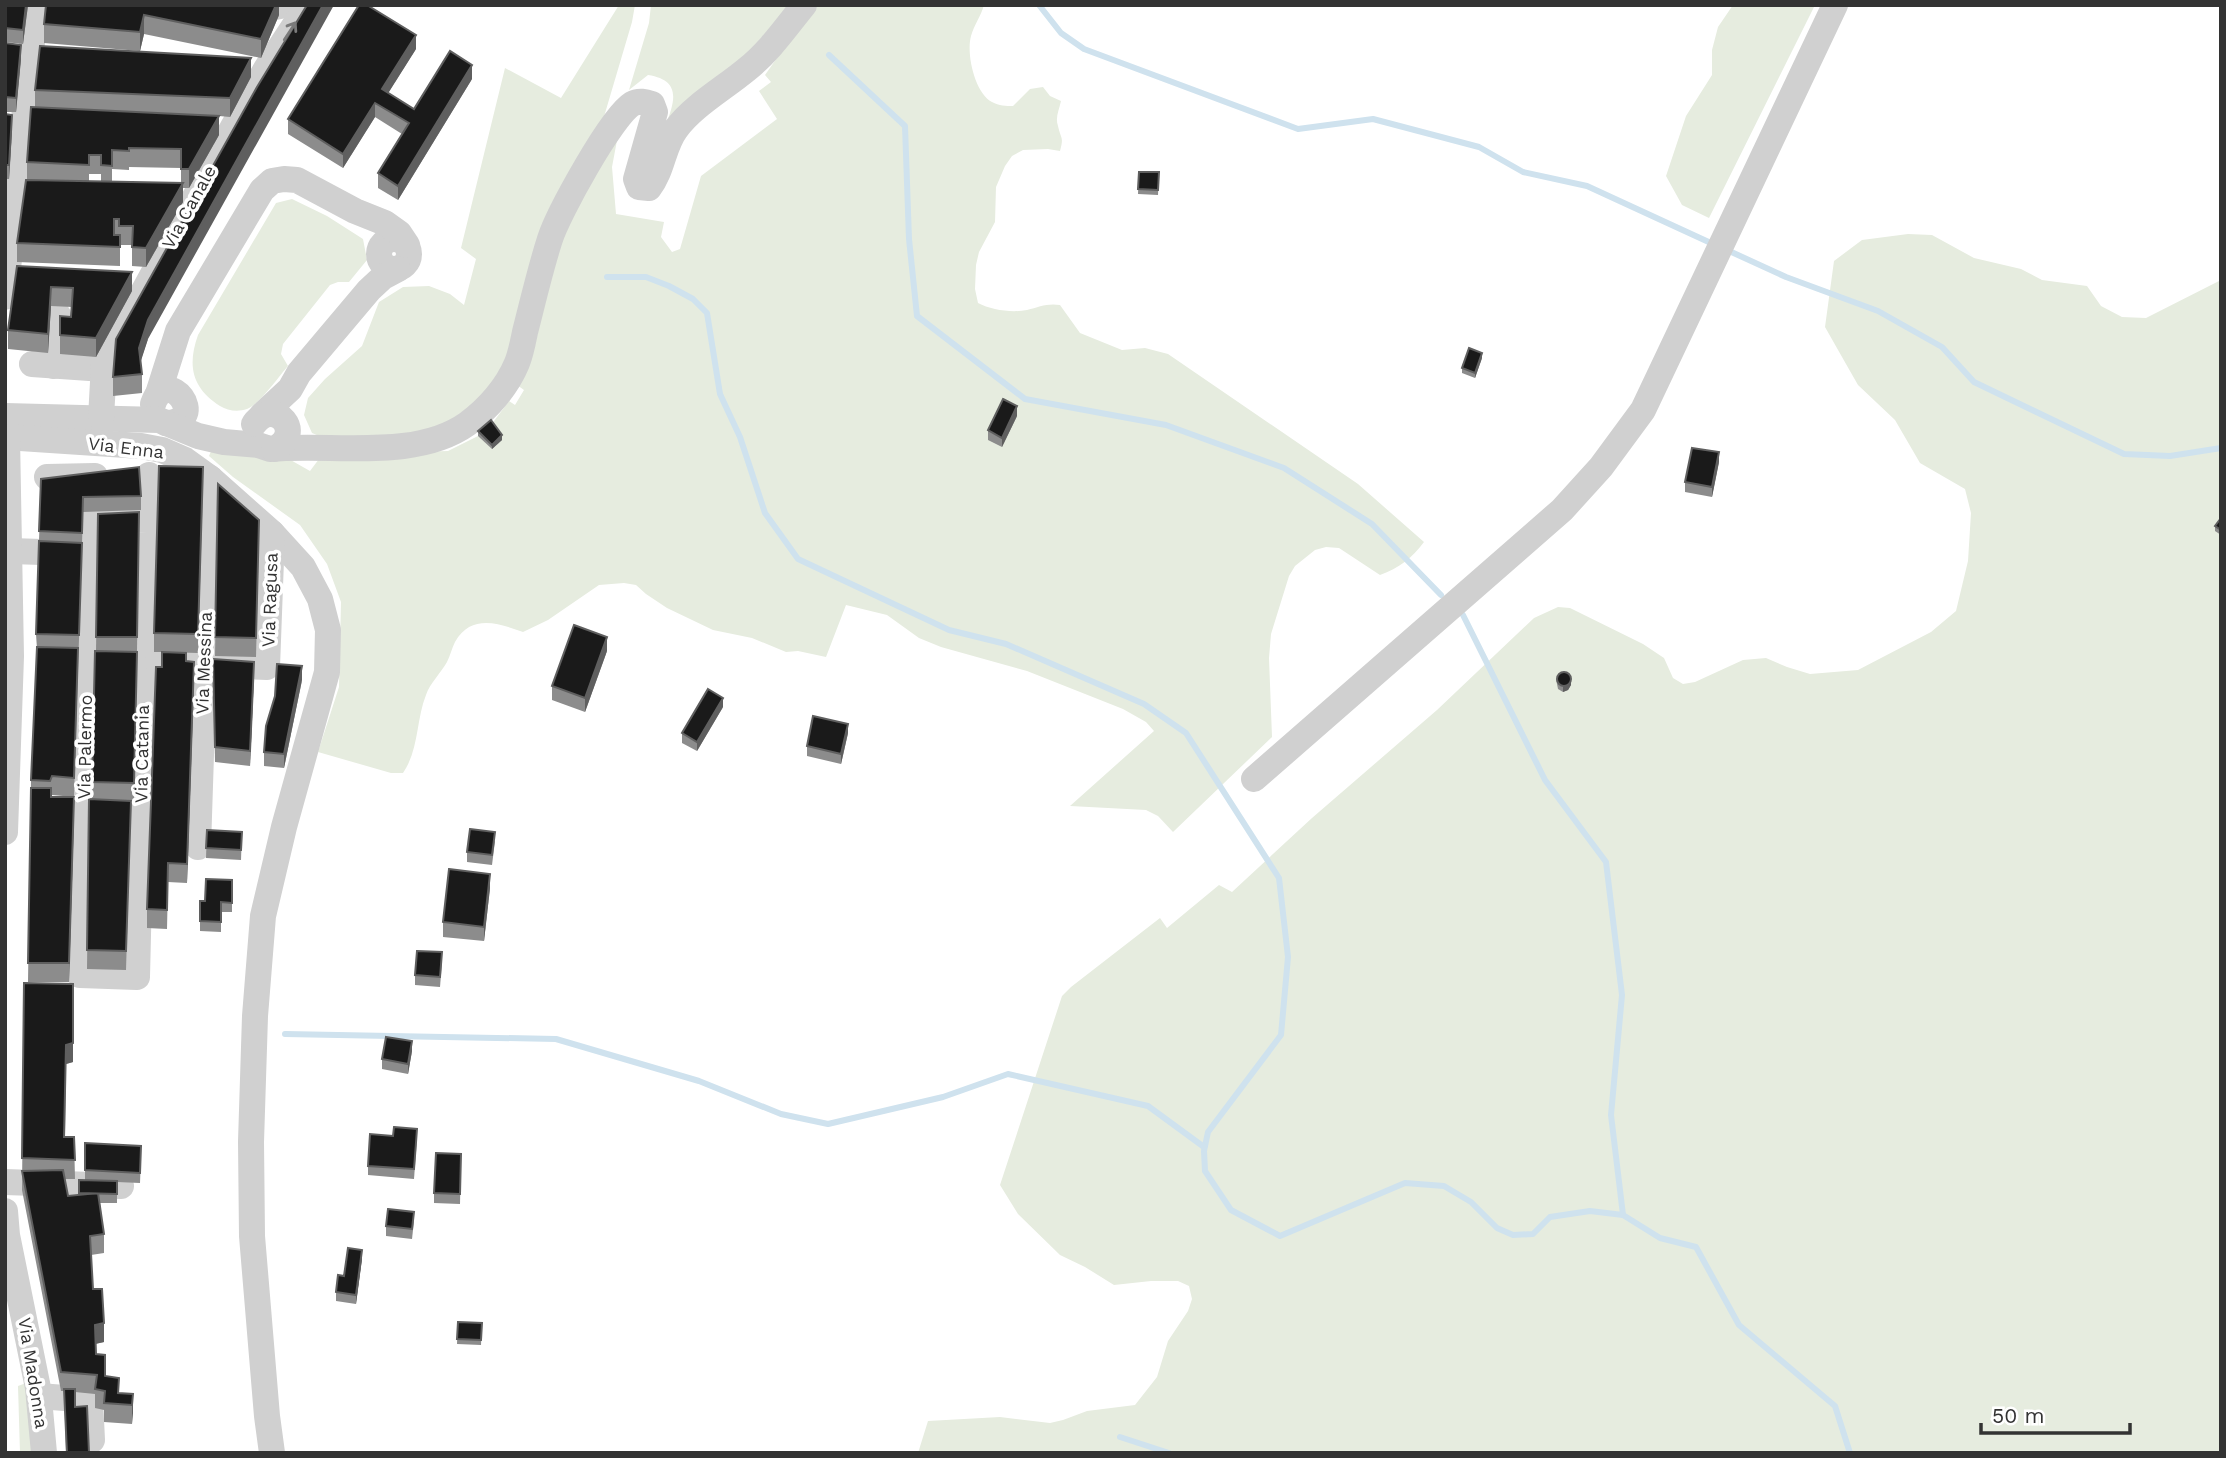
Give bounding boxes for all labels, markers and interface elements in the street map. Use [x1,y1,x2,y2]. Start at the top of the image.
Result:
one-way arrow [284,22,298,42]
street label: Via Canale [157,161,220,252]
street label: Via Enna [87,432,165,463]
street label: Via Ragusa [257,552,282,648]
street label: Via Messina [191,611,216,715]
street label: Via Palermo [73,694,96,800]
street label: Via Catania [130,705,153,803]
street label: Via Madonna [14,1316,53,1430]
scale bar [1981,1392,2130,1436]
text: 50 m [1992,1403,2044,1428]

